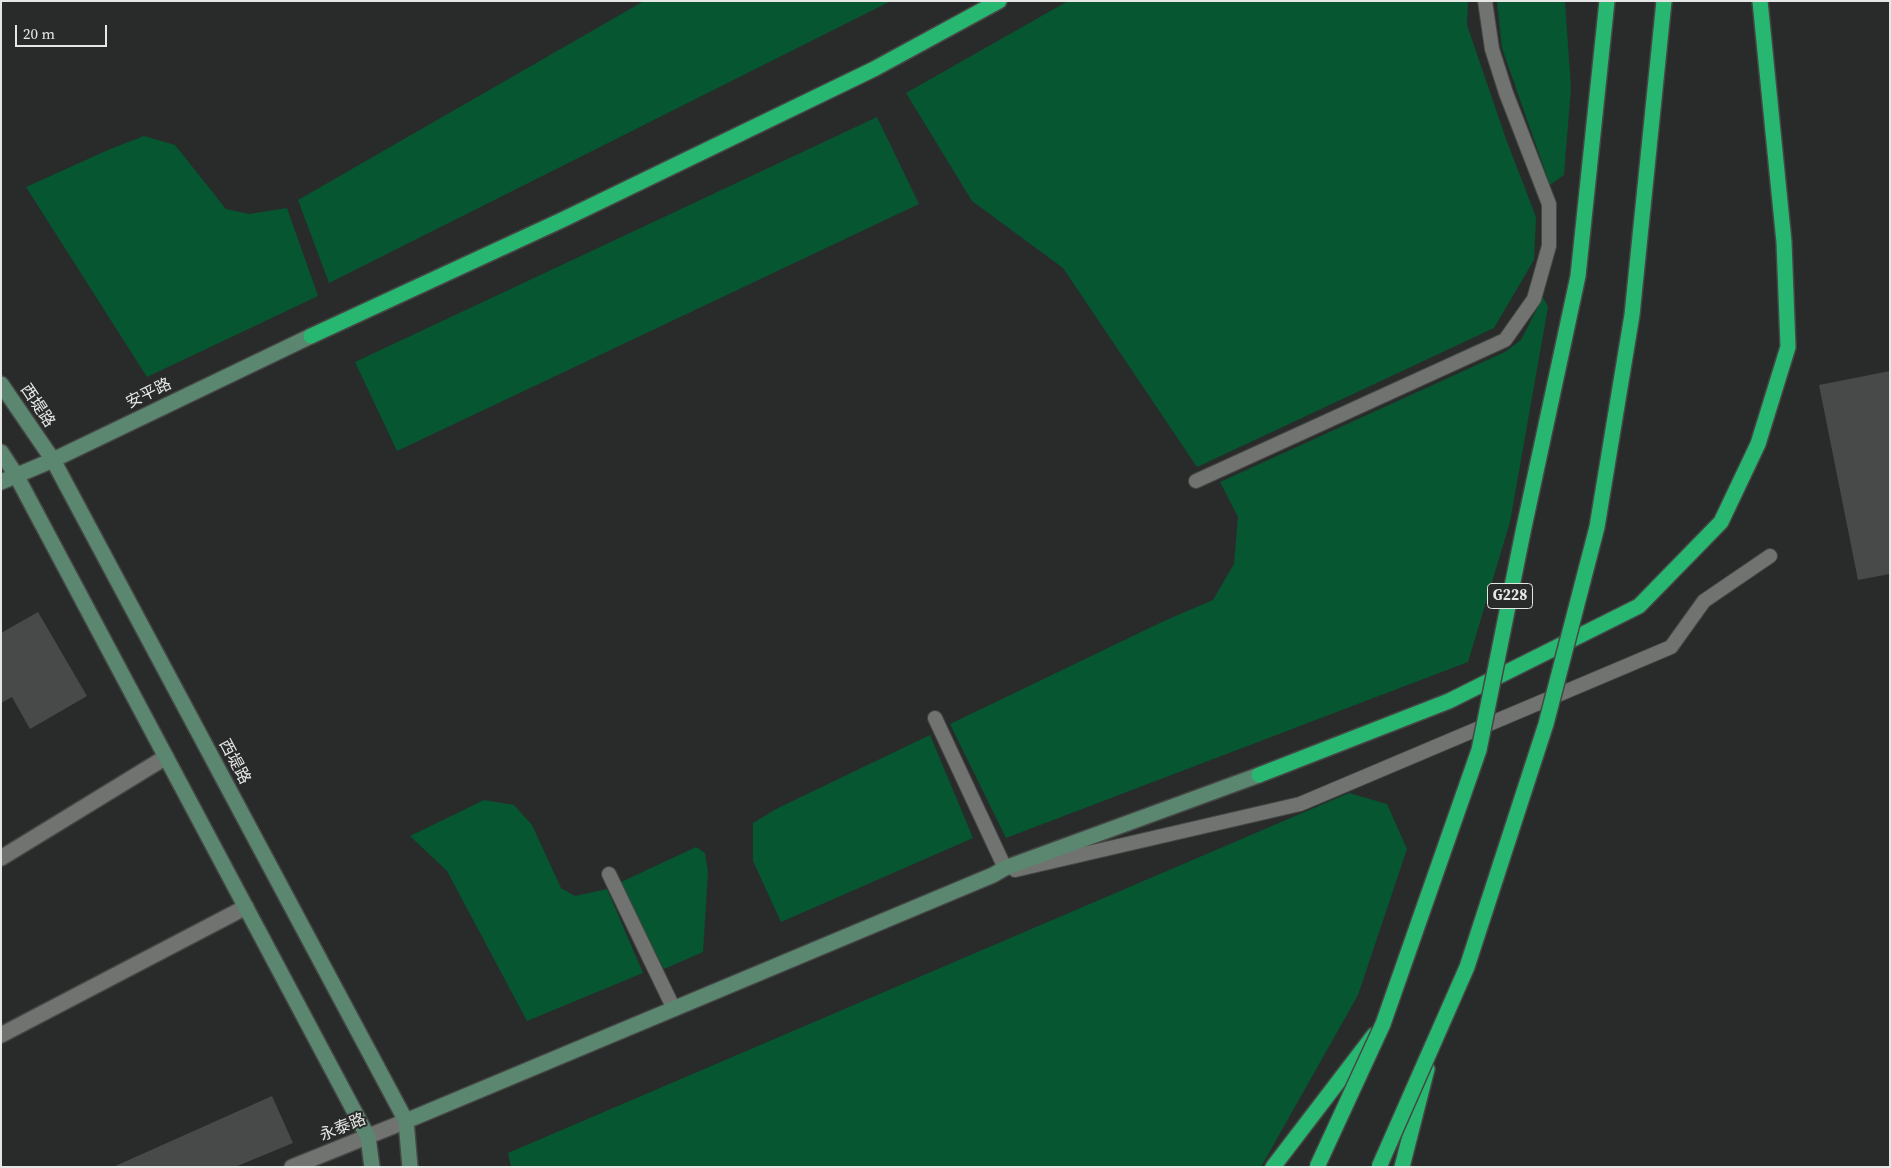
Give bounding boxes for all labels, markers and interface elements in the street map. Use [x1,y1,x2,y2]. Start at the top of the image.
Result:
scale bar [18,15,110,47]
text: 20 m [23,23,55,44]
street label: 安平路 [123,375,175,413]
street label: 西堤路 [16,381,58,431]
road number: G228 [1488,584,1532,608]
street label: 西堤路 [214,736,254,788]
street label: 永泰路 [317,1110,369,1146]

